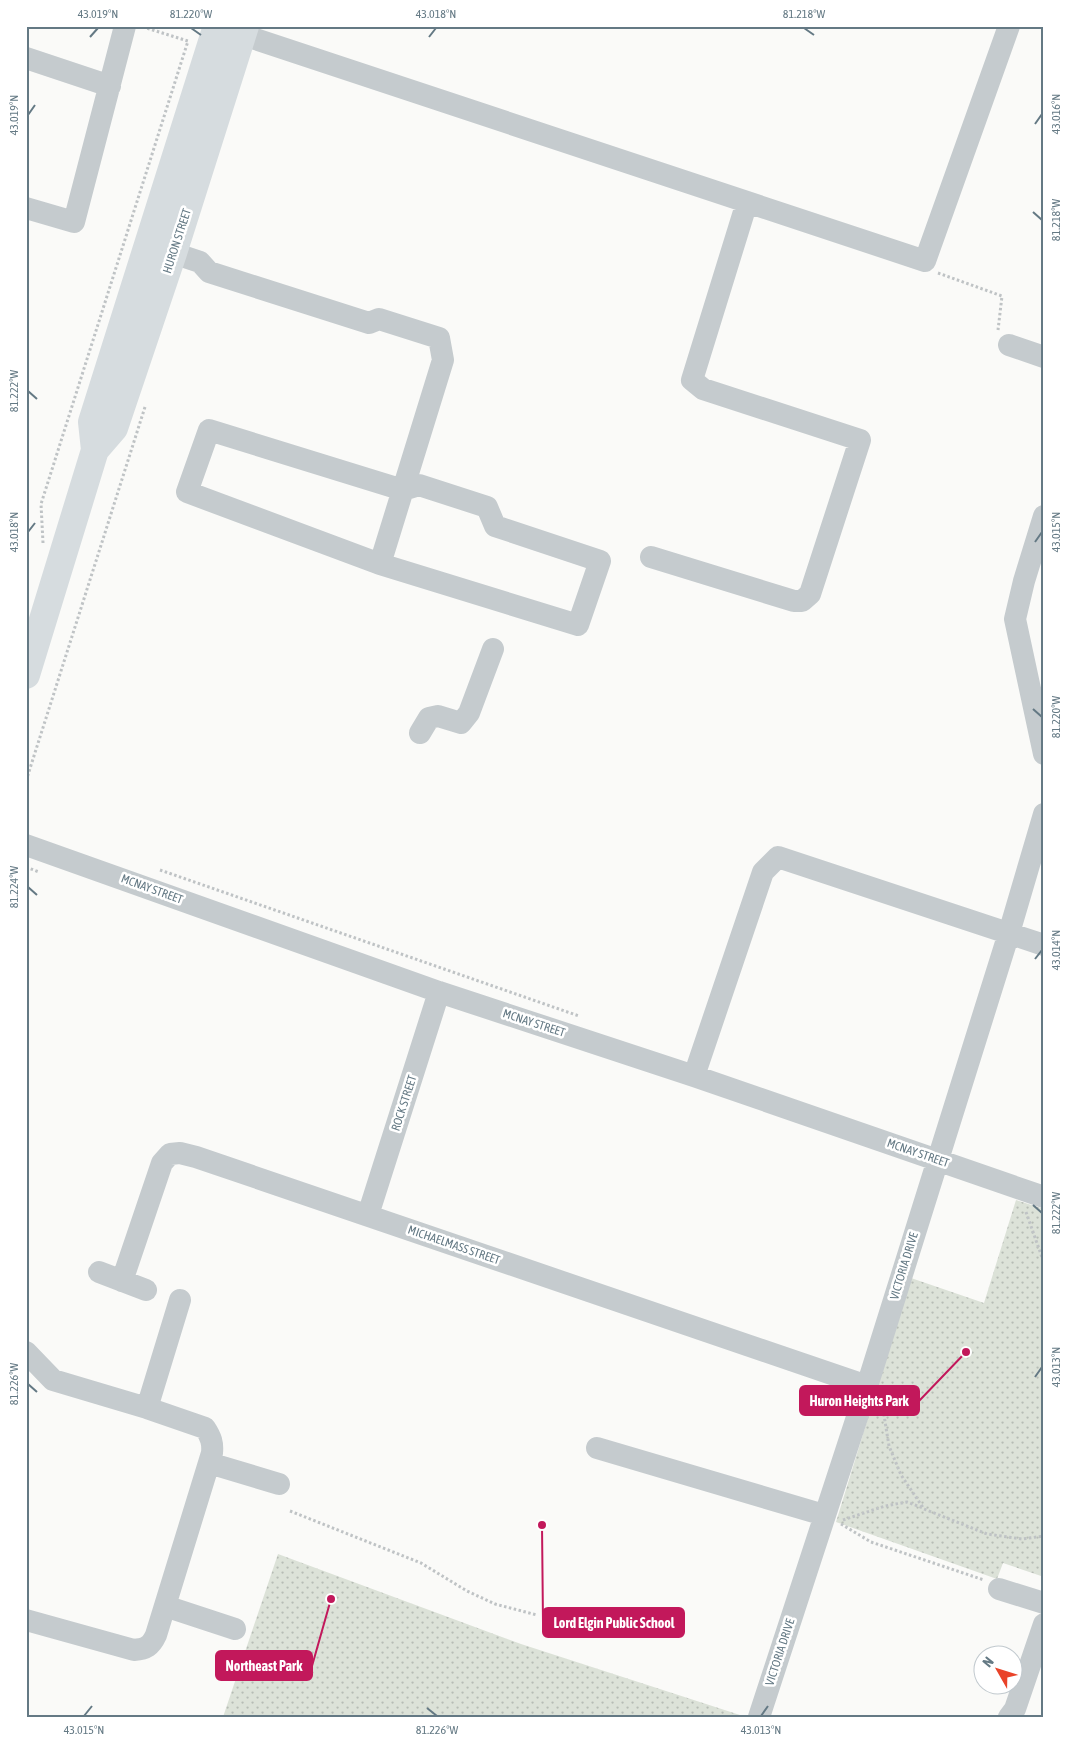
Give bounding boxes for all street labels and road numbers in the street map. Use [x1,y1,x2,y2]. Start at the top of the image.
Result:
street label: HURON STREET [160,206,194,275]
street label: MCNAY STREET [119,871,185,907]
street label: MCNAY STREET [501,1006,568,1040]
street label: ROCK STREET [388,1073,420,1133]
street label: MCNAY STREET [885,1136,951,1170]
street label: MICHAELMASS STREET [406,1223,503,1268]
street label: VICTORIA DRIVE [887,1231,921,1301]
street label: VICTORIA DRIVE [763,1617,797,1687]

